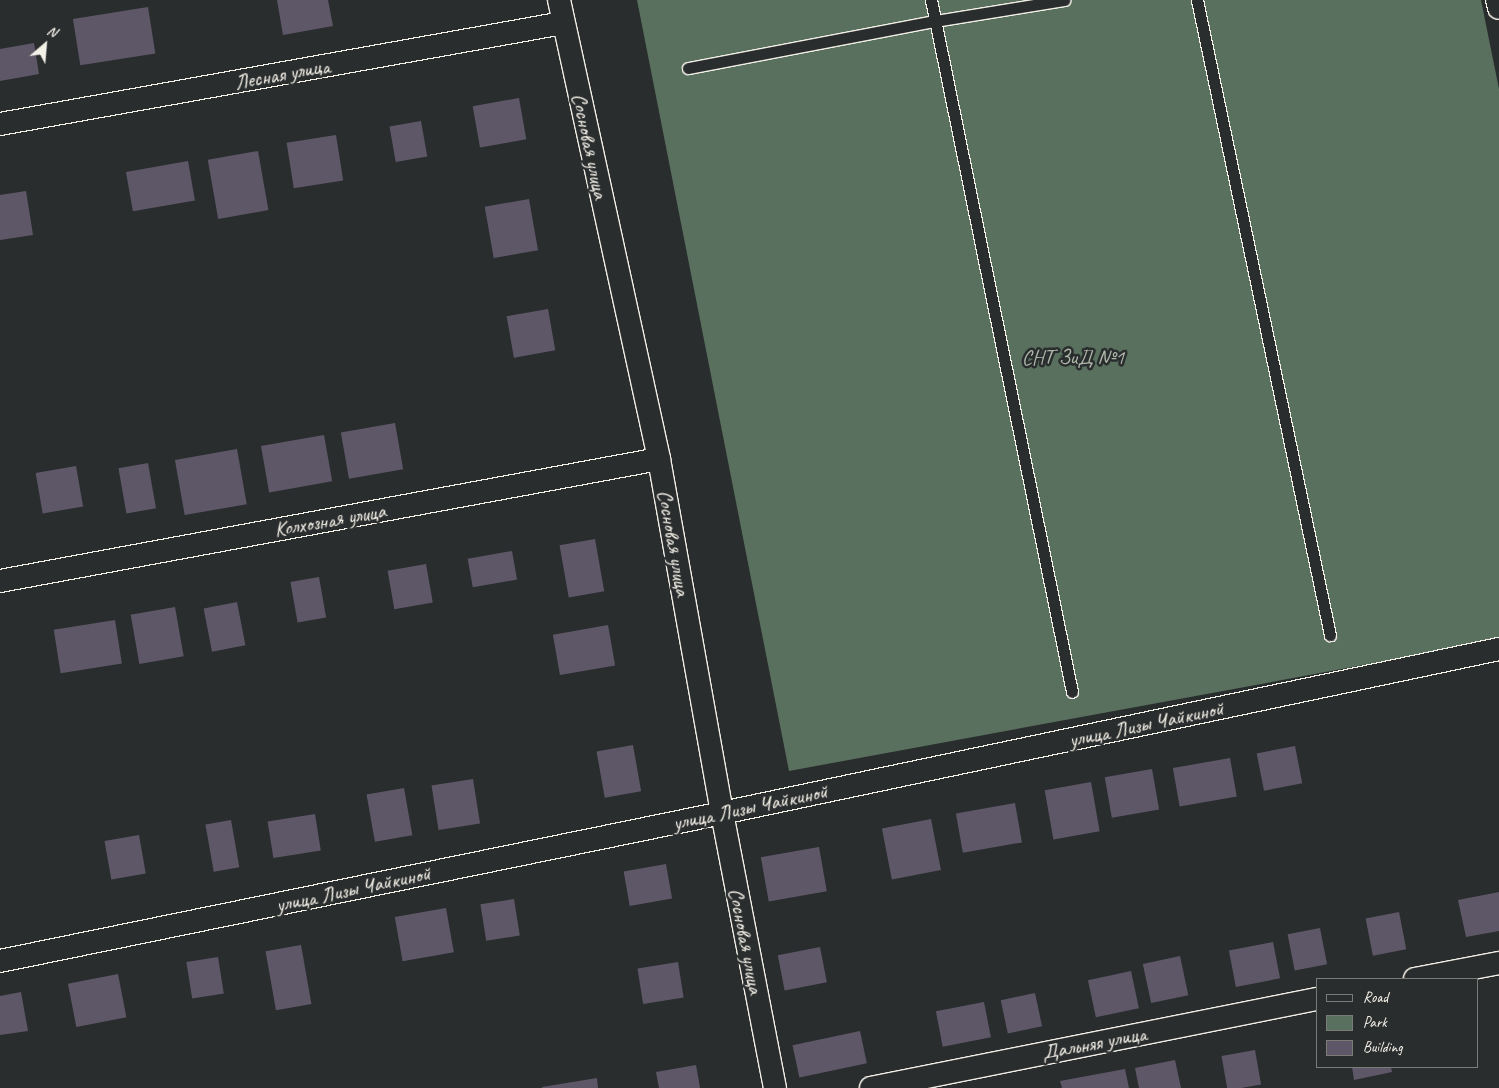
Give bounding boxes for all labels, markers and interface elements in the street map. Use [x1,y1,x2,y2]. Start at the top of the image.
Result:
north arrow [20,20,70,70]
text: N [44,22,60,41]
street label: Лесная улица [233,53,331,95]
street label: Сосновая улица [566,90,614,202]
park label: СНТ ЗиД №1 [1022,344,1124,370]
street label: Сосновая улица [652,487,696,599]
street label: Колхозная улица [271,498,389,542]
street label: улица Лизы Чайкиной [1067,695,1225,753]
street label: улица Лизы Чайкиной [671,778,829,836]
street label: улица Лизы Чайкиной [274,860,432,918]
street label: Сосновая улица [723,885,769,997]
legend [1316,978,1479,1068]
text: Road [1363,988,1388,1007]
text: Park [1363,1013,1387,1032]
street label: Дальняя улица [1040,1021,1148,1065]
text: Building [1363,1038,1402,1057]

